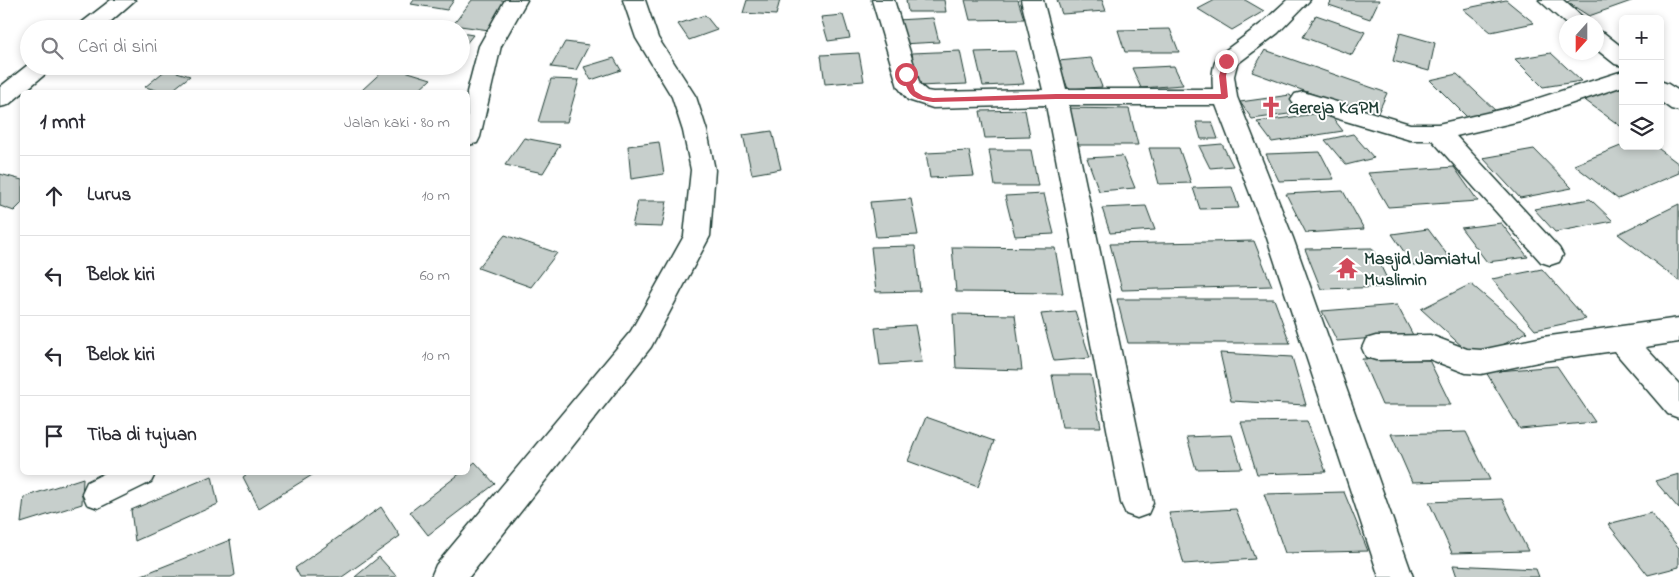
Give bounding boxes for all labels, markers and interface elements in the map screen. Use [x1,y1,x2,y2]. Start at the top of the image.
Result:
north arrow [1559,15,1604,60]
map controls [1619,15,1664,150]
button: + [1619,15,1664,60]
search box [20,20,470,75]
icon: search [38,34,66,62]
text: Cari di sini [78,34,157,61]
route end [1215,50,1238,73]
button: − [1619,60,1664,105]
route start [895,63,918,86]
church icon: Gereja KGPM [1258,94,1284,120]
place label: Gereja KGPM [1288,96,1379,122]
button: layers [1619,105,1664,150]
text: 1 mnt [40,108,86,138]
text: Jalan kaki · 80 m [344,111,450,135]
icon: ahead [40,182,68,210]
text: Lurus [87,182,131,209]
text: 10 m [422,184,450,208]
place label: Masjid Jamiatul Muslimin [1364,247,1480,294]
temple icon: Masjid Jamiatul Muslimin [1334,255,1360,281]
icon: left [40,262,68,290]
text: Belok kiri [87,262,155,289]
text: 60 m [420,264,450,288]
icon: left [40,342,68,370]
text: Belok kiri [87,342,155,369]
text: 10 m [422,344,450,368]
icon: arrive [40,422,68,450]
text: Tiba di tujuan [87,422,197,449]

